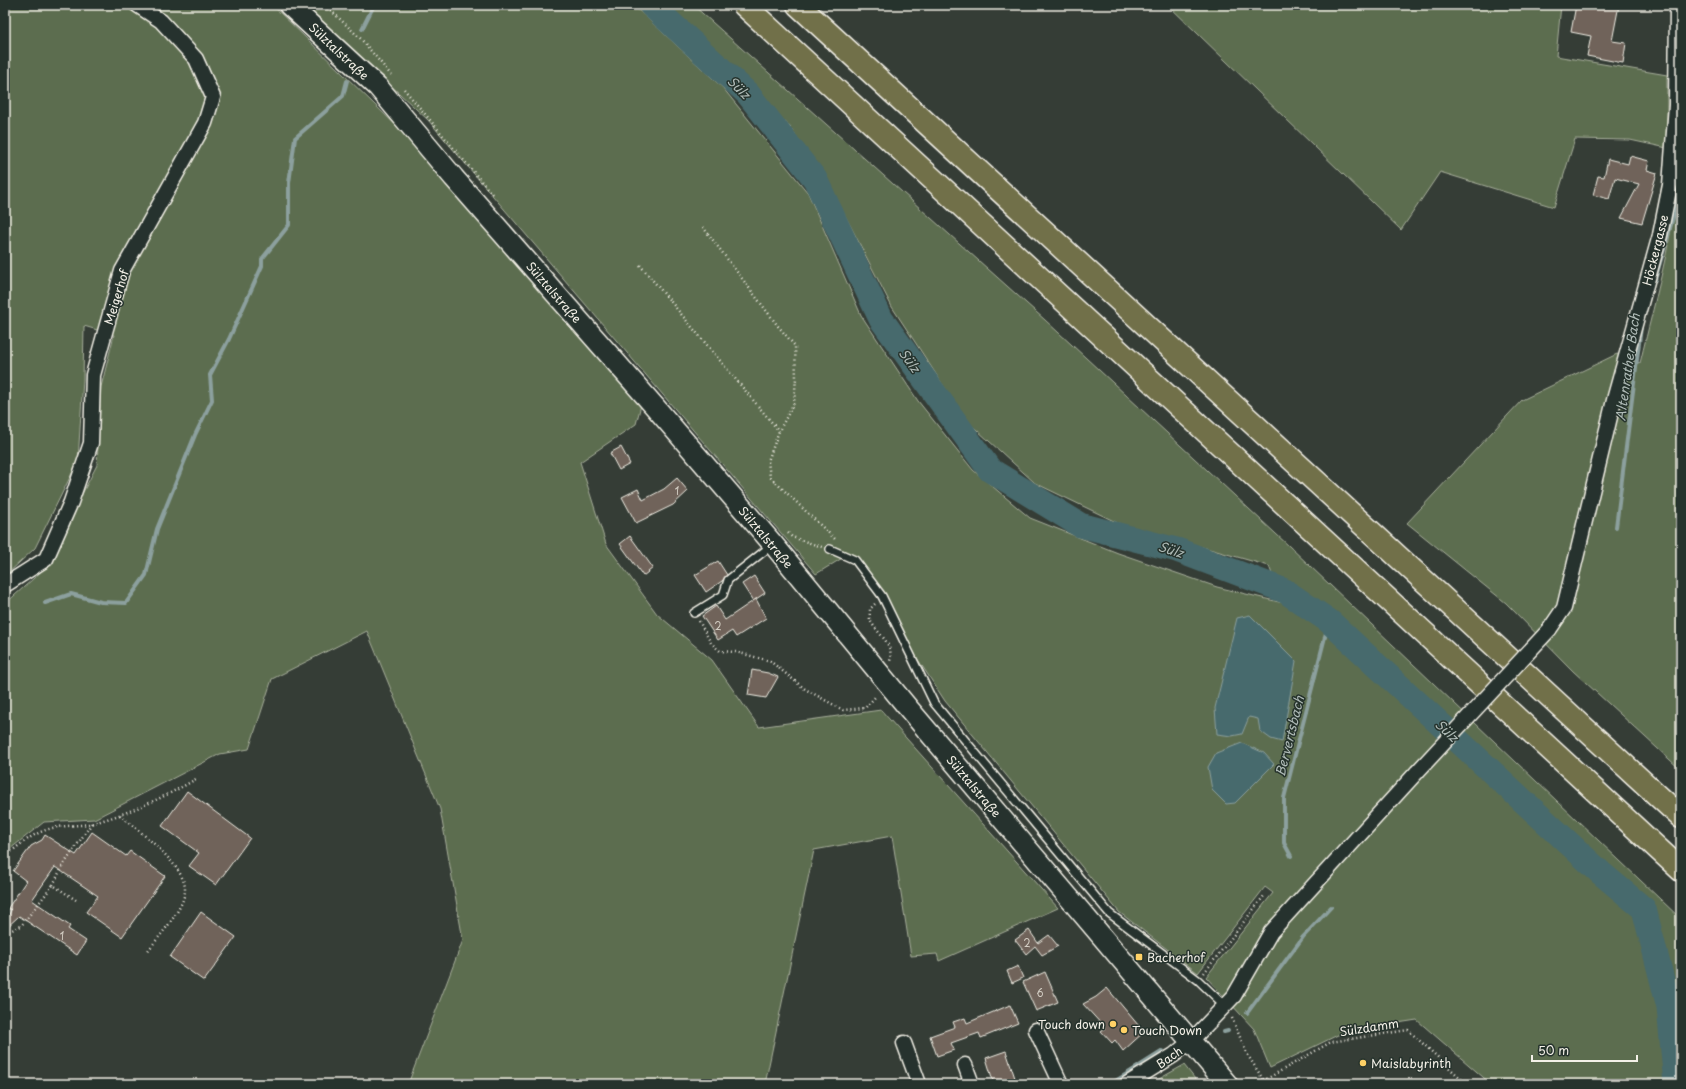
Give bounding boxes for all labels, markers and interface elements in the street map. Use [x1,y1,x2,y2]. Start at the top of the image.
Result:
street label: Sülztalstraße [305,18,373,84]
water label: Sülz [723,71,756,104]
street label: Höckergasse [1637,213,1673,287]
street label: Sülztalstraße [522,257,586,327]
street label: Meigerhof [99,266,133,327]
water label: Altenrather Bach [1610,312,1644,422]
water label: Sülz [895,344,926,377]
house number: 1 [675,483,679,498]
street label: Sülztalstraße [735,502,797,572]
water label: Sülz [1156,536,1188,562]
house number: 2 [714,618,722,633]
water label: Bervertsbach [1270,693,1308,778]
water label: Sülz [1431,714,1464,747]
street label: Sülztalstraße [943,751,1005,821]
house number: 1 [60,928,64,943]
house number: 2 [1023,935,1031,950]
place label: Bacherhof [1147,948,1206,966]
marker: Bacherhof [1134,952,1144,962]
house number: 6 [1036,985,1044,1000]
street label: Sülzdamm [1338,1013,1400,1041]
place label: Touch down [1038,1015,1105,1033]
marker: Touch down [1108,1019,1118,1029]
place label: Touch Down [1132,1021,1202,1039]
marker: Touch Down [1119,1025,1129,1035]
scale bar [1532,1037,1637,1063]
street label: Bach [1152,1041,1186,1073]
text: 50 m [1538,1041,1569,1059]
place label: Maislabyrinth [1371,1054,1451,1072]
marker: Maislabyrinth [1358,1058,1368,1068]

